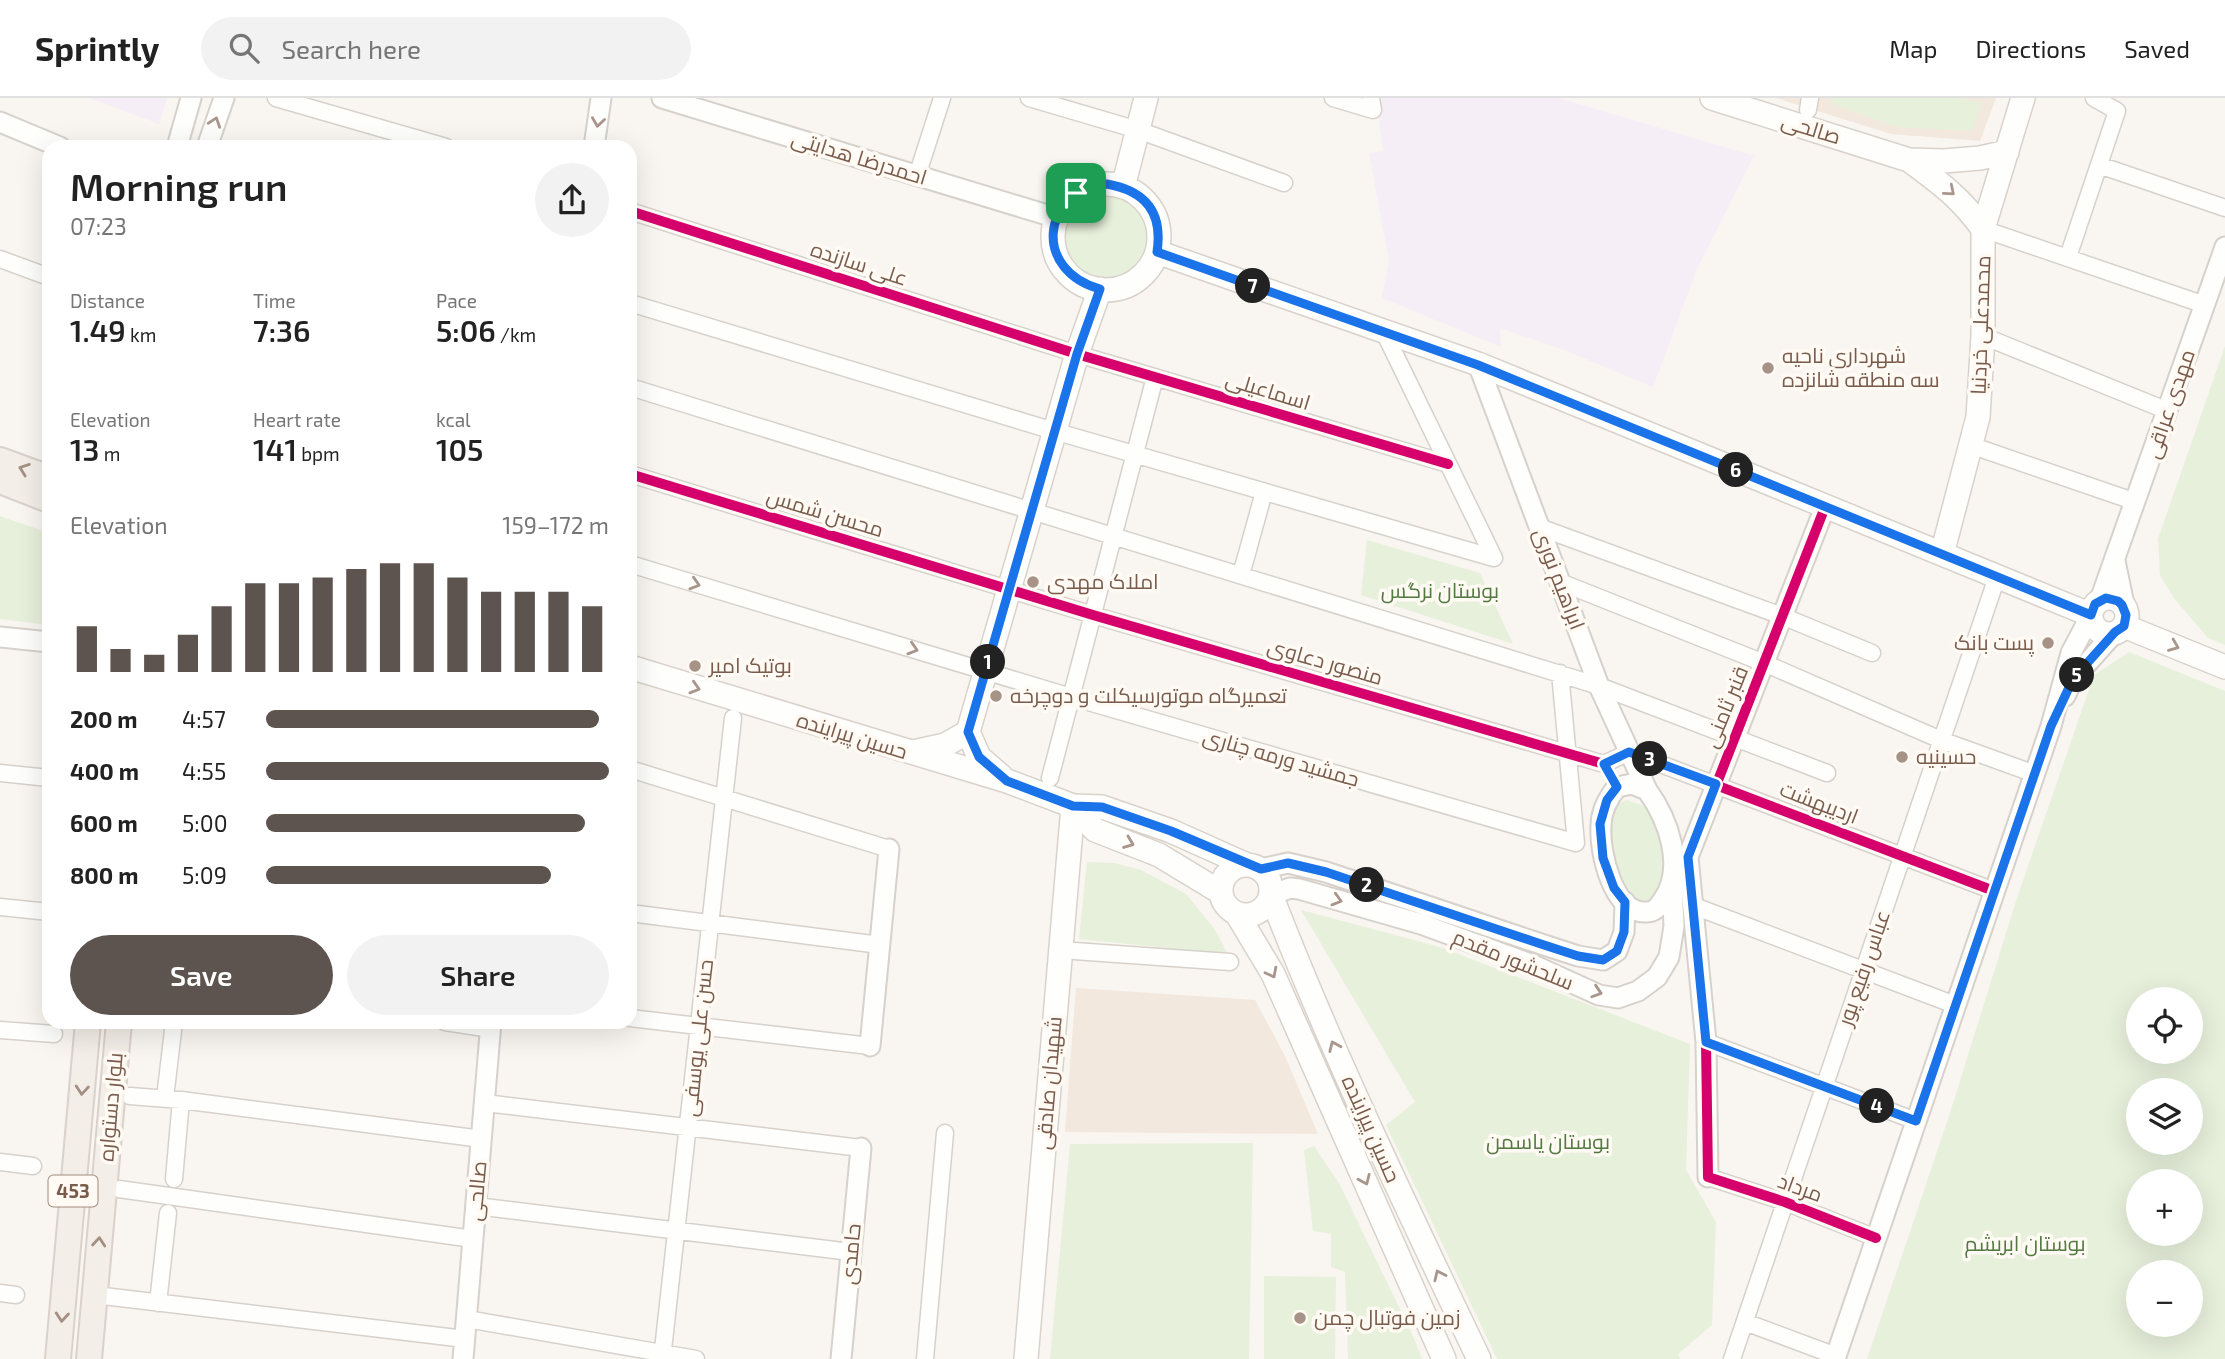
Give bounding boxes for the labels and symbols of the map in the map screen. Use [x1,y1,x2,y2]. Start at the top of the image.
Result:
street label: صالحی [1778,107,1844,150]
one-way arrow [207,117,221,129]
one-way arrow [590,117,605,128]
street label: احمدرضا هدایتی [788,124,930,191]
pin [1046,163,1106,223]
one-way arrow [1941,183,1954,195]
street label: علی سازنده [807,235,911,292]
street label: محمدعلی خردنیا [1965,255,1996,395]
pin: 7 [1236,268,1270,304]
place label: شهرداری ناحیه سه منطقه شانزده [1782,342,1940,392]
street label: مهدی عراقی [2138,346,2201,462]
marker: شهرداری ناحیه سه منطقه شانزده [1760,360,1776,376]
street label: اسماعیلی [1223,365,1314,416]
pin: 6 [1718,452,1754,488]
one-way arrow [19,463,31,477]
street label: محسن شمس [763,482,887,543]
street label: ابراهیم نوری [1527,524,1591,634]
place label: املاک مهدی [1047,568,1159,595]
marker: املاک مهدی [1025,574,1041,590]
one-way arrow [689,575,701,590]
park label: بوستان نرگس [1381,577,1499,604]
place label: پست بانک [1954,629,2034,657]
street label: منصور دعاوی [1264,632,1386,691]
marker: پست بانک [2040,635,2056,651]
one-way arrow [2168,638,2180,652]
one-way arrow [907,641,919,656]
pin: 1 [970,644,1006,680]
place label: بوتیک امیر [708,652,792,678]
marker: بوتیک امیر [687,658,703,674]
pin: 5 [2060,658,2094,692]
street label: قنبر ثامنی [1697,662,1754,752]
one-way arrow [689,679,701,694]
place label: تعمیرگاه موتورسیکلت و دوچرخه [1010,682,1287,710]
marker: تعمیرگاه موتورسیکلت و دوچرخه [988,688,1004,704]
street label: حسین پیراینده [793,706,911,766]
street label: جمشید ورمه چناری [1199,722,1363,794]
pin: 3 [1632,742,1668,776]
place label: حسینیه [1916,743,1976,768]
marker: حسینیه [1894,749,1910,765]
street label: اردیبهشت [1776,775,1862,830]
one-way arrow [1122,835,1134,849]
pin: 2 [1350,868,1384,902]
one-way arrow [1330,891,1342,906]
street label: عباس رفیع پور [1831,906,1897,1031]
street label: سلحشور مقدم [1448,923,1578,997]
street label: حسن علی یوسفی [676,958,719,1118]
one-way arrow [1263,966,1277,978]
one-way arrow [1590,984,1602,998]
street label: شهیدان صادقی [1029,1015,1068,1151]
one-way arrow [1328,1041,1342,1053]
street label: بلوار دستواره [92,1051,128,1162]
street label: حسین پیراینده [1335,1071,1407,1187]
one-way arrow [75,1085,90,1096]
pin: 4 [1860,1088,1895,1124]
park label: بوستان یاسمن [1486,1128,1610,1155]
street label: صالحی [460,1160,493,1222]
street label: مرداد [1774,1167,1826,1207]
one-way arrow [1357,1173,1371,1186]
road number: 453 [48,1176,98,1206]
street label: حامدی [834,1222,867,1286]
park label: بوستان ابریشم [1964,1230,2086,1258]
one-way arrow [91,1236,106,1247]
one-way arrow [1433,1270,1447,1282]
place label: زمین فوتبال چمن [1314,1304,1461,1332]
marker: زمین فوتبال چمن [1292,1310,1308,1326]
one-way arrow [55,1311,70,1322]

